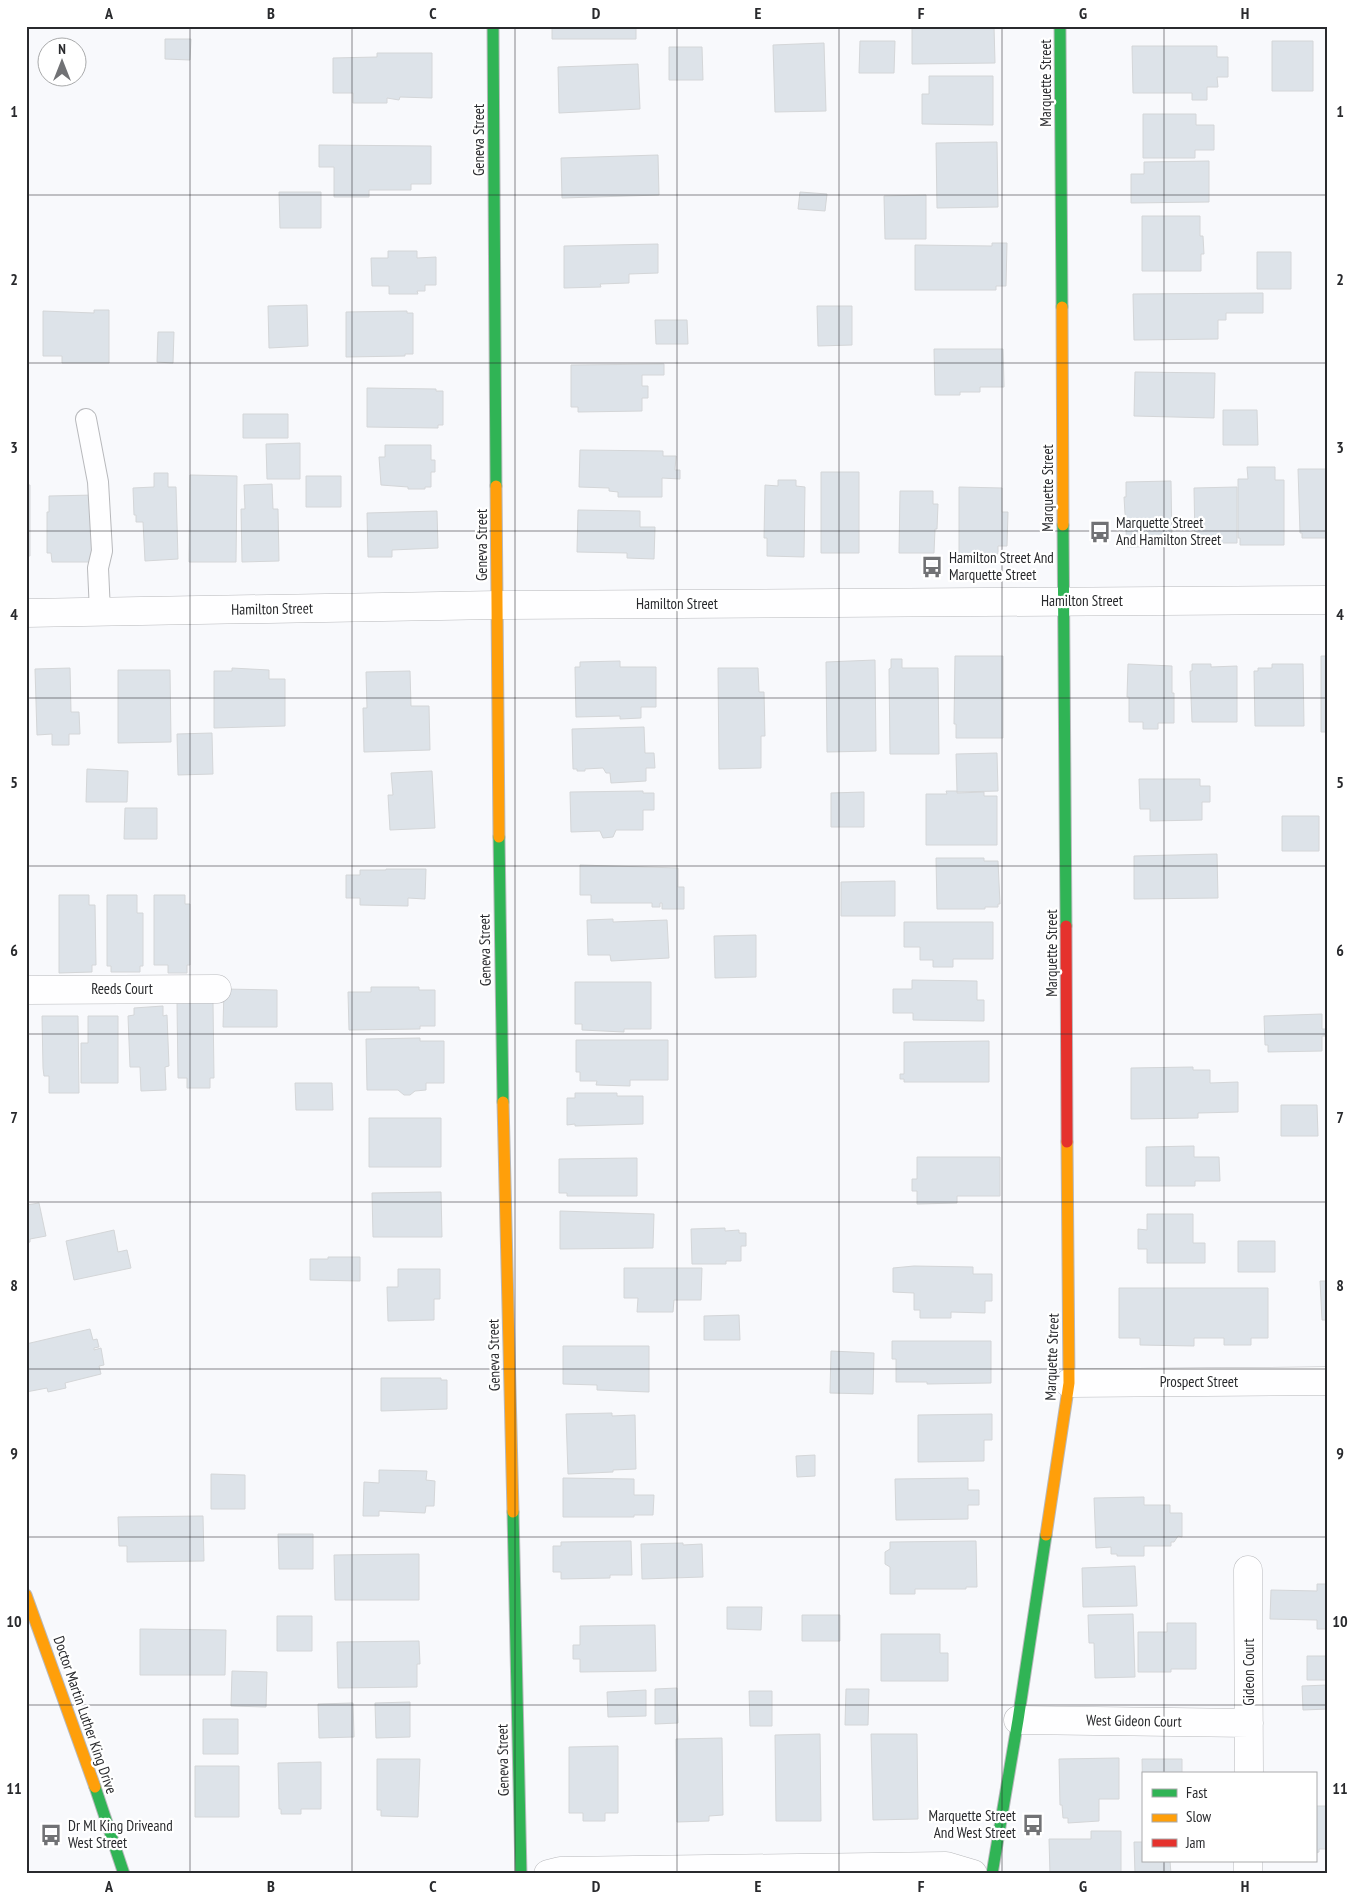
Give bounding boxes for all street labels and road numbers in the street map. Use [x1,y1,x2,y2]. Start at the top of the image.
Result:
street label: Marquette Street [1036,39,1055,127]
street label: Geneva Street [469,104,488,176]
street label: Marquette Street [1038,444,1057,532]
street label: Geneva Street [472,509,491,581]
street label: Hamilton Street [1041,591,1123,610]
street label: Hamilton Street [636,594,718,613]
street label: Hamilton Street [231,598,313,619]
street label: Marquette Street [1042,909,1061,997]
street label: Geneva Street [474,914,495,986]
street label: Reeds Court [91,979,153,998]
street label: Marquette Street [1040,1313,1063,1401]
street label: Geneva Street [483,1319,504,1391]
street label: Prospect Street [1160,1372,1238,1391]
street label: Doctor Martin Luther King Drive [50,1633,121,1796]
street label: Gideon Court [1239,1638,1258,1706]
street label: West Gideon Court [1086,1710,1182,1731]
street label: Geneva Street [492,1724,513,1796]

